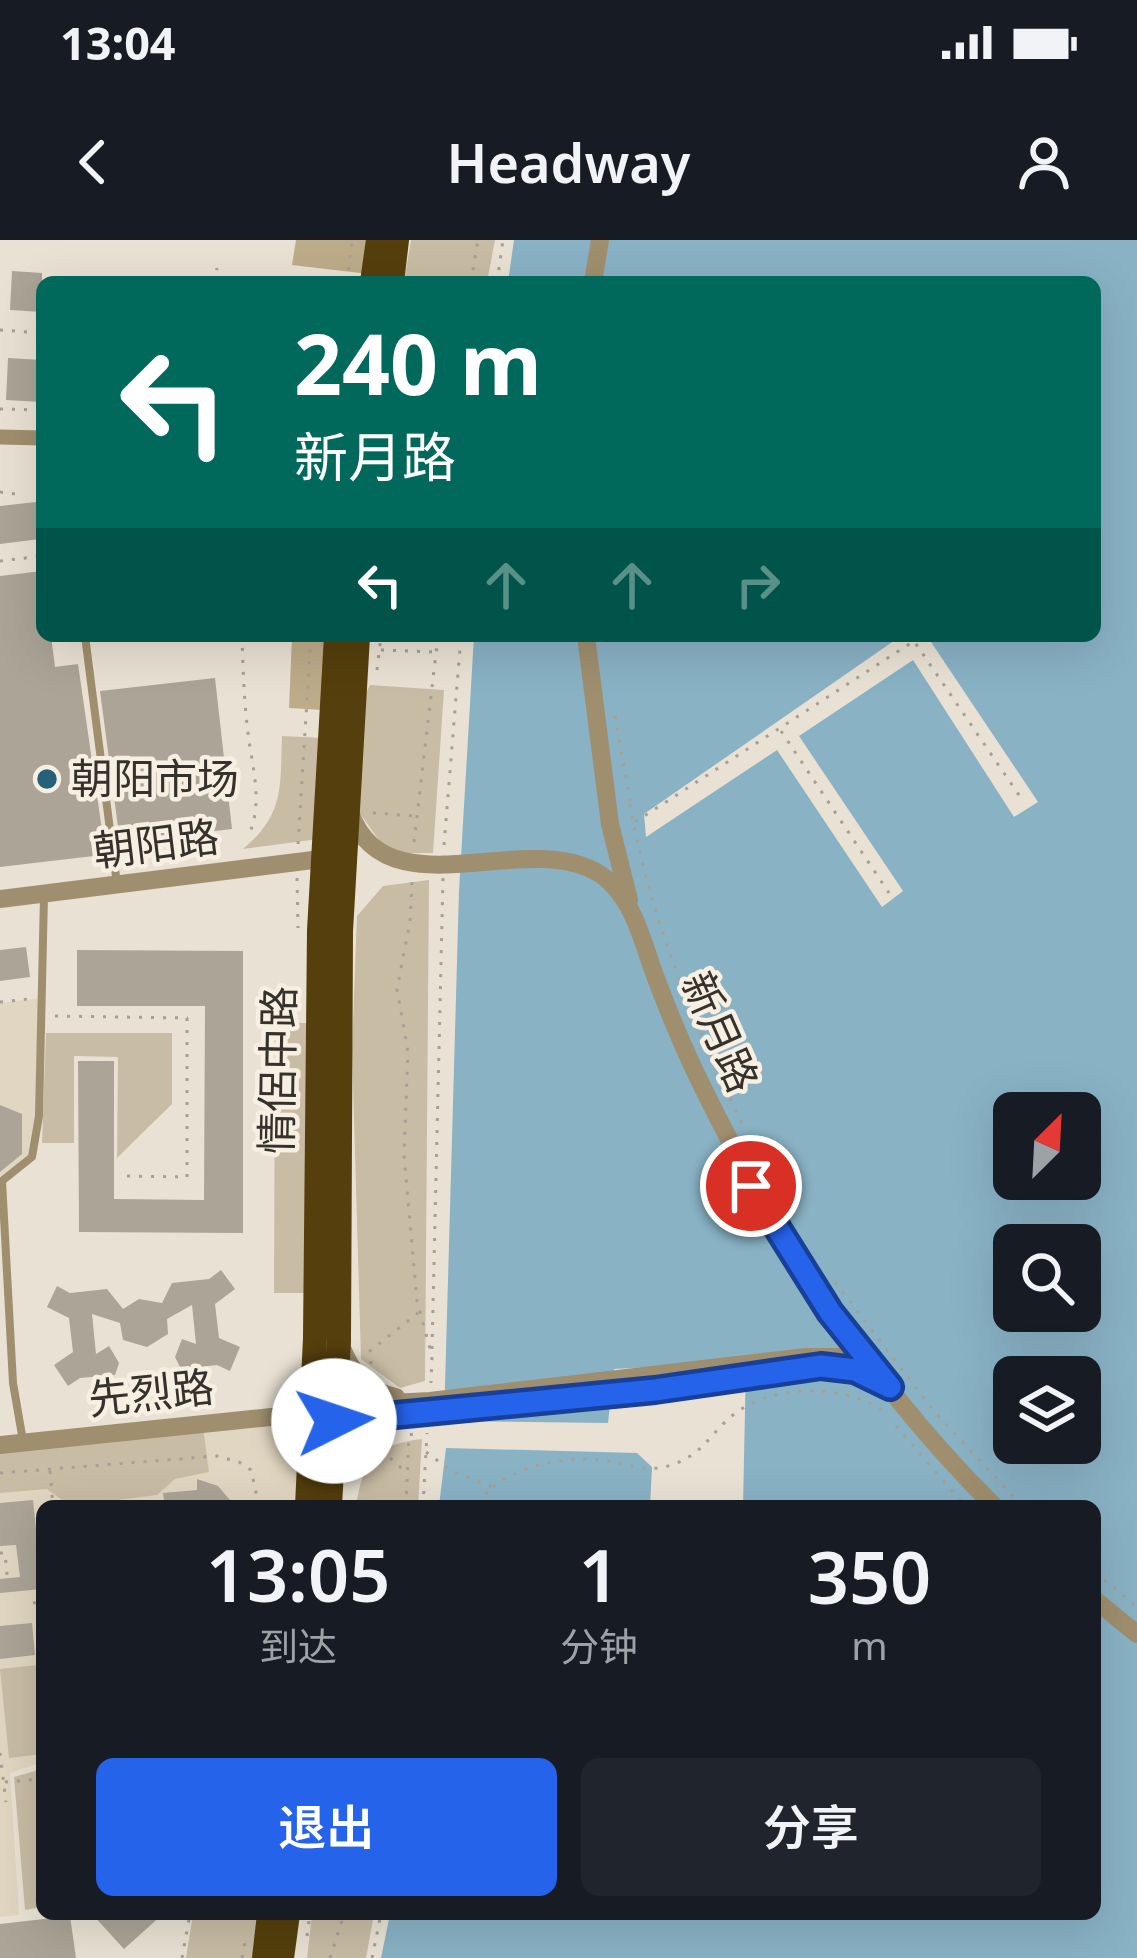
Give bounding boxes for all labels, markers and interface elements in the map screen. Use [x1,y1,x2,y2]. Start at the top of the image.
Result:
text: 13:04 [60,12,176,73]
text: Headway [447,125,690,199]
icon: back [60,129,126,195]
icon: person [1011,129,1077,195]
text: 240 m [294,305,542,420]
icon: left [96,324,252,480]
text: 新月路 [294,419,456,493]
icon: left [347,552,413,618]
icon: ahead [473,552,539,618]
icon: ahead [599,552,665,618]
icon: right [725,552,791,618]
place label: 朝阳市场 [71,749,239,806]
marker: 朝阳市场 [34,766,60,792]
street label: 朝阳路 [90,807,222,878]
street label: 新月路 [670,962,773,1101]
street label: 情侶中路 [247,985,306,1154]
north arrow [993,1092,1101,1200]
map controls [993,1092,1101,1464]
pin [700,1135,802,1237]
icon: arrive [718,1153,784,1219]
button: search [993,1224,1101,1332]
button: layers [993,1356,1101,1464]
street label: 先烈路 [85,1357,216,1426]
position arrow [271,1358,397,1484]
text: 13:05 [206,1525,390,1623]
text: 1 [578,1525,620,1623]
text: 350 [808,1527,931,1625]
text: m [851,1618,888,1671]
text: 到达 [259,1619,337,1672]
text: 分钟 [560,1619,638,1672]
button: 退出 [96,1758,557,1896]
button: 分享 [581,1758,1041,1896]

